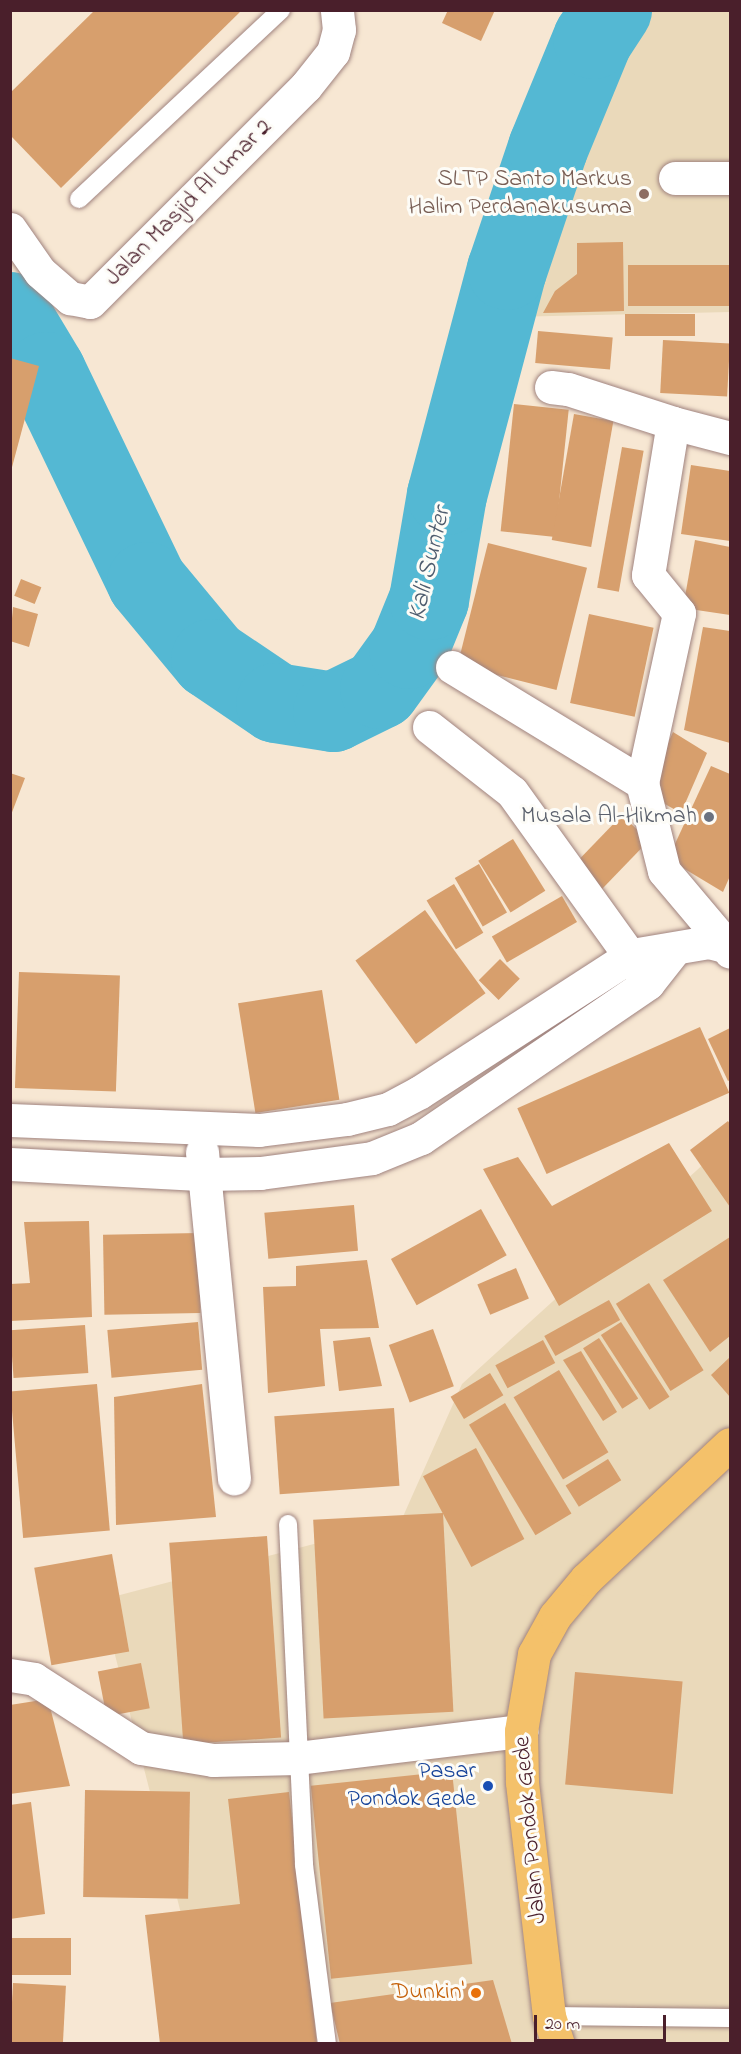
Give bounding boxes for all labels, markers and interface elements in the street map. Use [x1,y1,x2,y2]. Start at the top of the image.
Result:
street label: Jalan Masjid Al Umar 2 [99,113,279,293]
place label: SLTP Santo Markus Halim Perdanakusuma [409,166,632,222]
marker: SLTP Santo Markus Halim Perdanakusuma [637,187,651,201]
water label: Kali Sunter [403,504,459,624]
place label: Musala Al-Hikmah [521,803,697,831]
marker: Musala Al-Hikmah [702,810,716,824]
street label: Jalan Pondok Gede [508,1735,554,1925]
place label: Pasar Pondok Gede [347,1758,476,1814]
marker: Pasar Pondok Gede [481,1779,495,1793]
place label: Dunkin' [392,1979,464,2007]
marker: Dunkin' [469,1986,483,2000]
scale bar [537,2003,669,2041]
text: 20 m [545,2012,580,2038]

